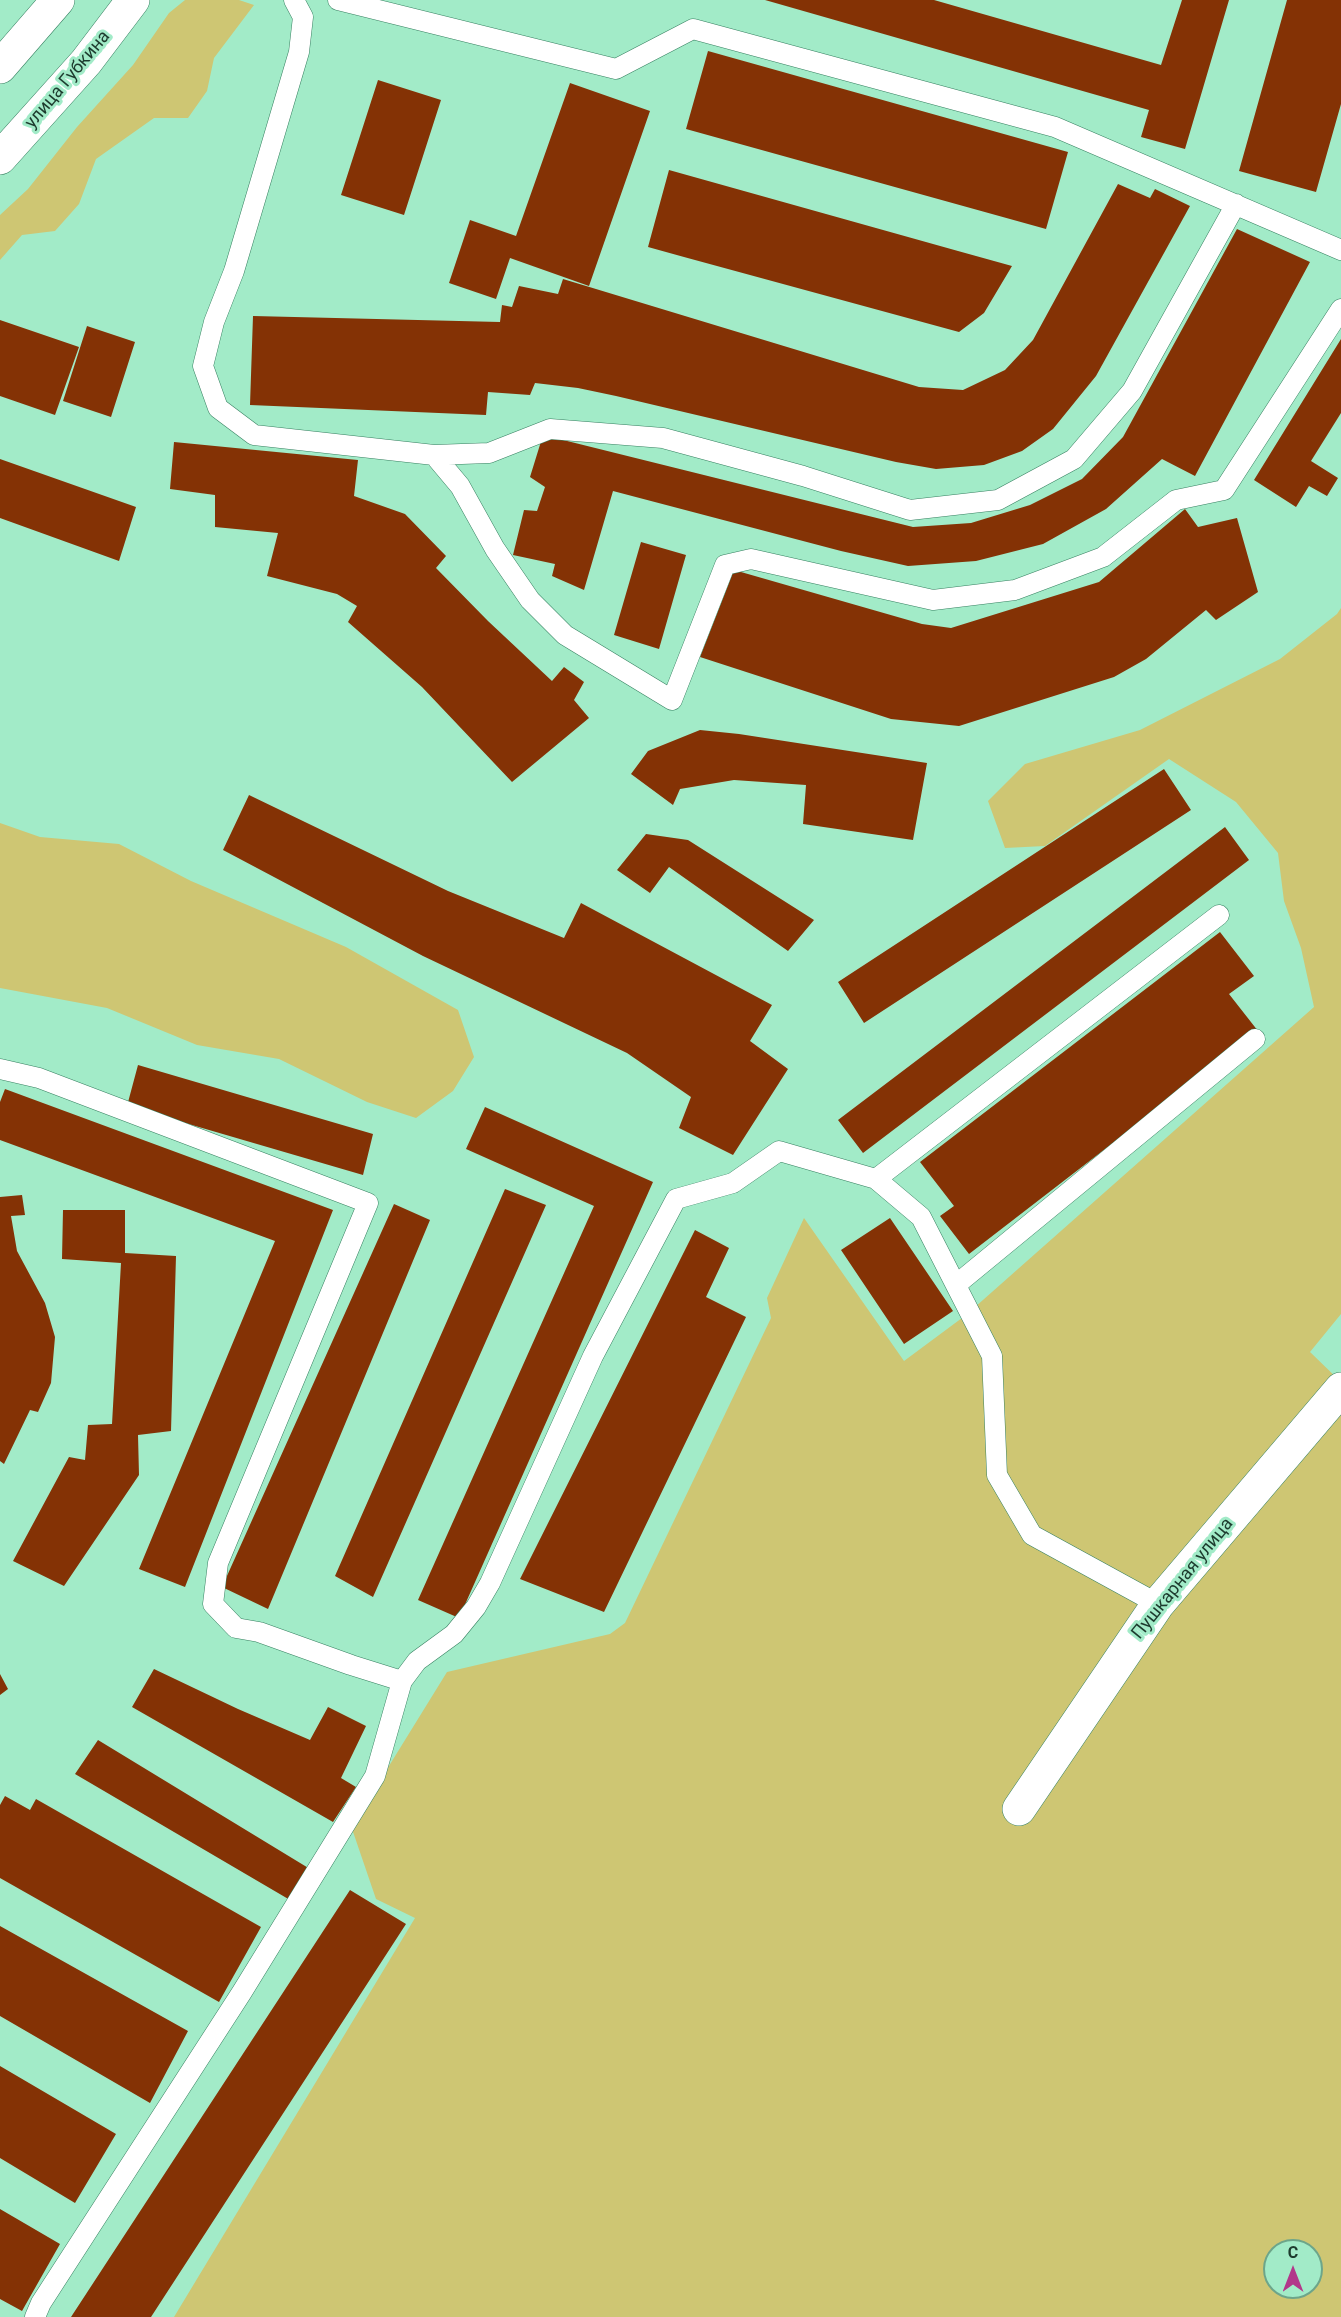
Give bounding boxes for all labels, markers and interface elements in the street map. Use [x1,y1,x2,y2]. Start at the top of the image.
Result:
street label: улица Губкина [21,27,115,133]
street label: Пушкарная улица [1128,1514,1238,1644]
north arrow [1263,2239,1323,2299]
text: С [1288,2243,1298,2262]

